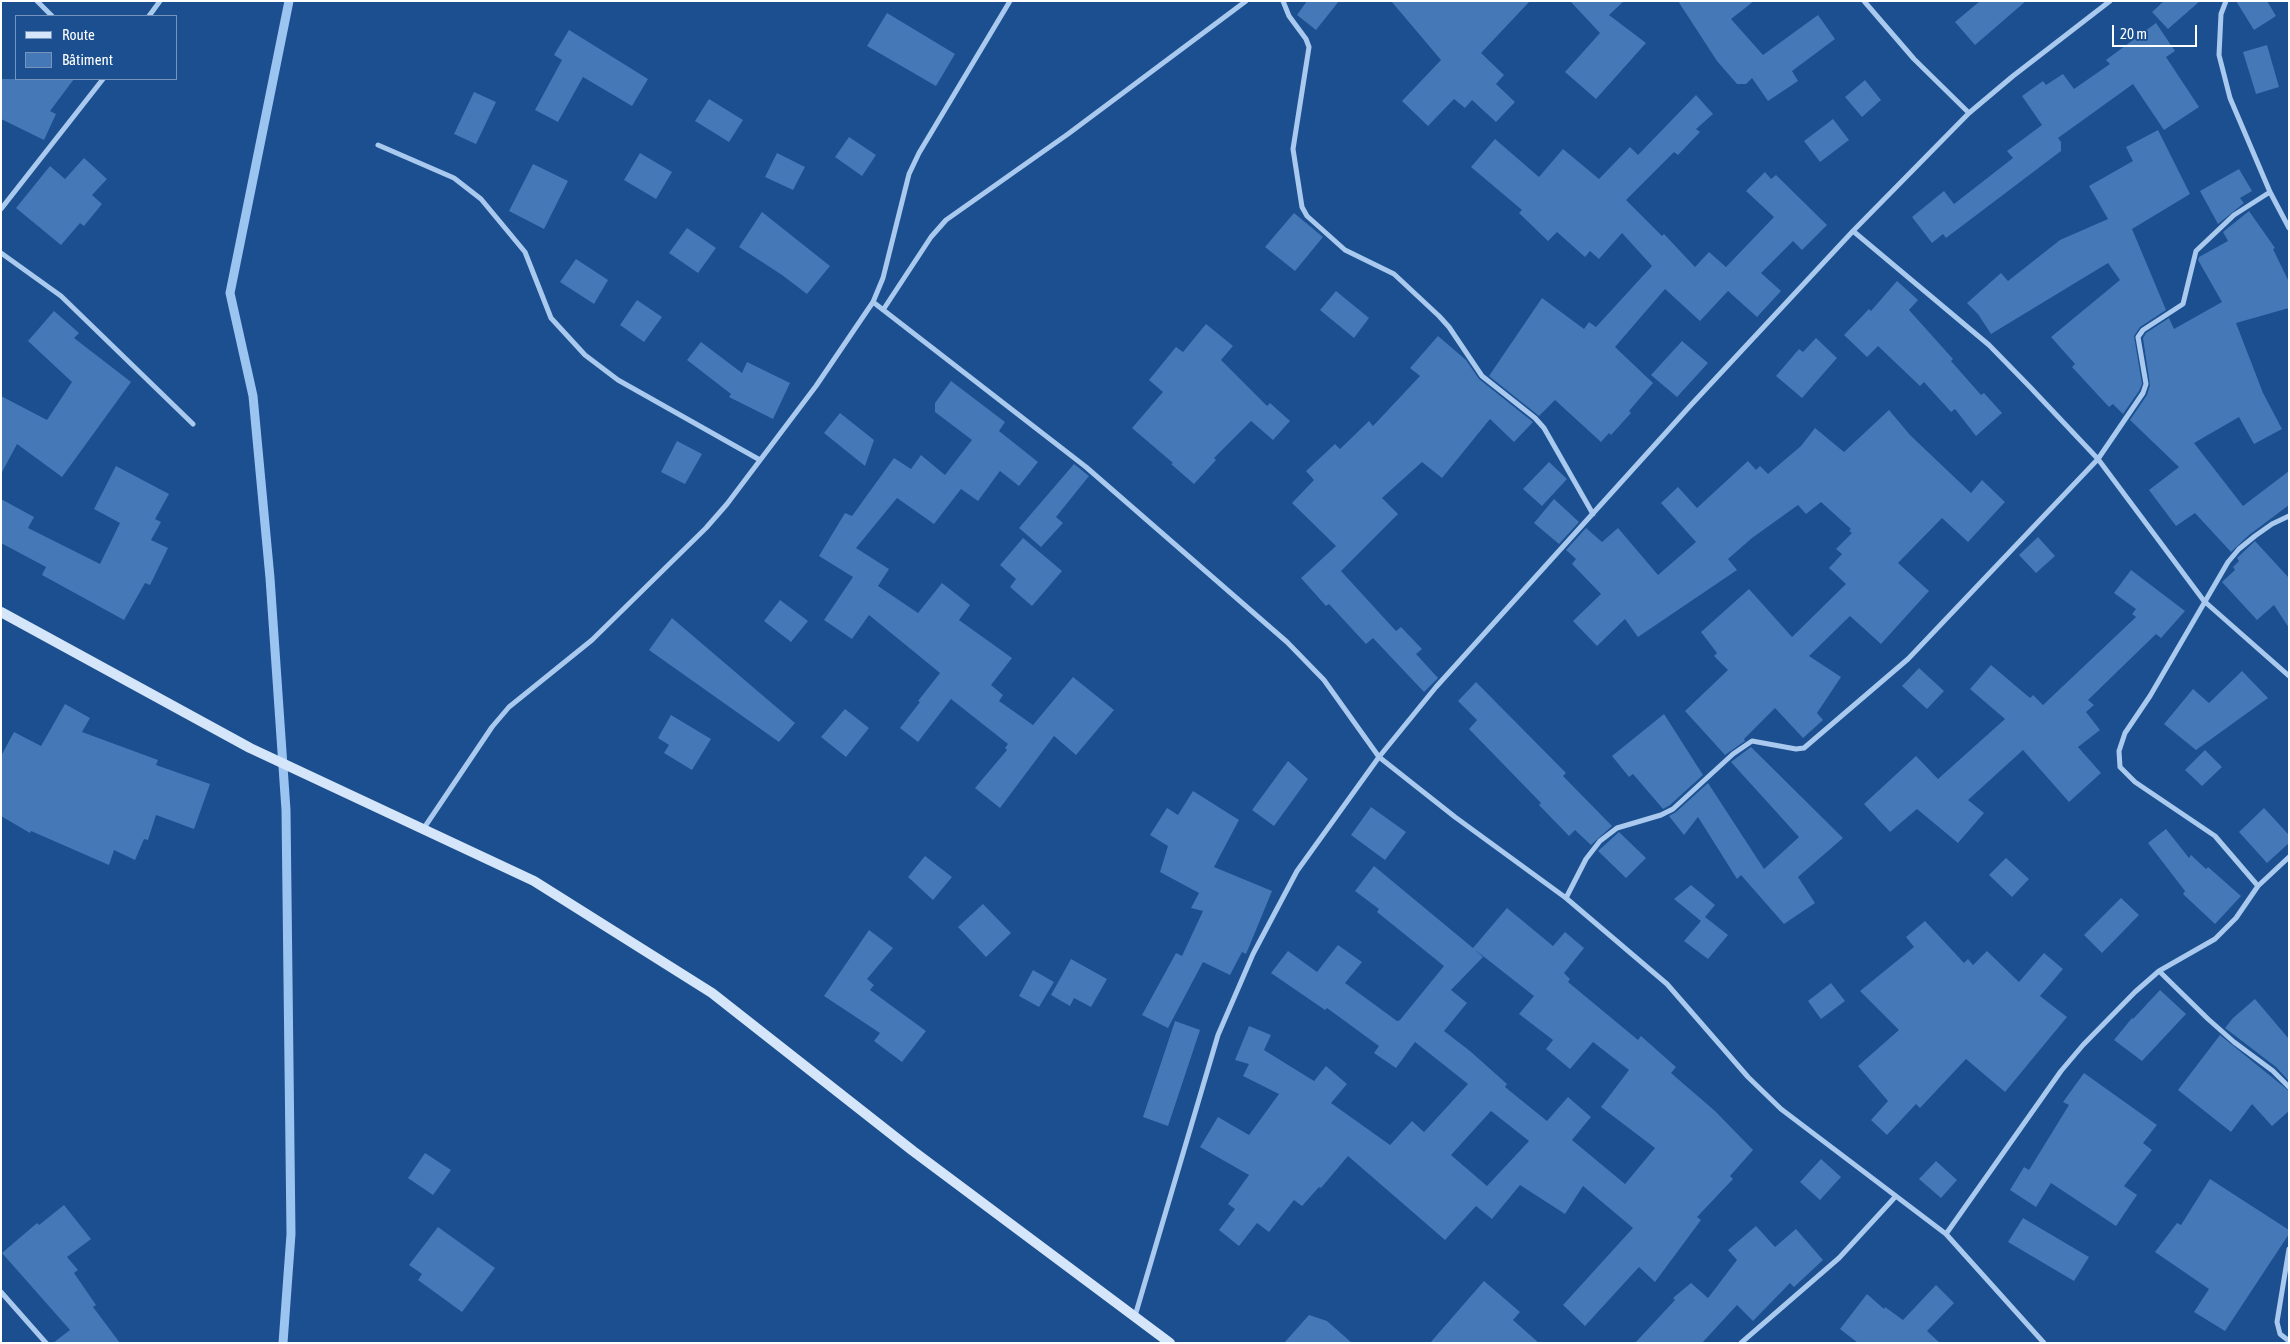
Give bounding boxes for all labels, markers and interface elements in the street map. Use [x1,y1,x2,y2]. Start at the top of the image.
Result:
legend [15,15,178,80]
scale bar [2115,15,2200,47]
text: 20 m [2120,25,2147,42]
text: Route [62,26,95,43]
text: Bâtiment [62,51,113,68]

